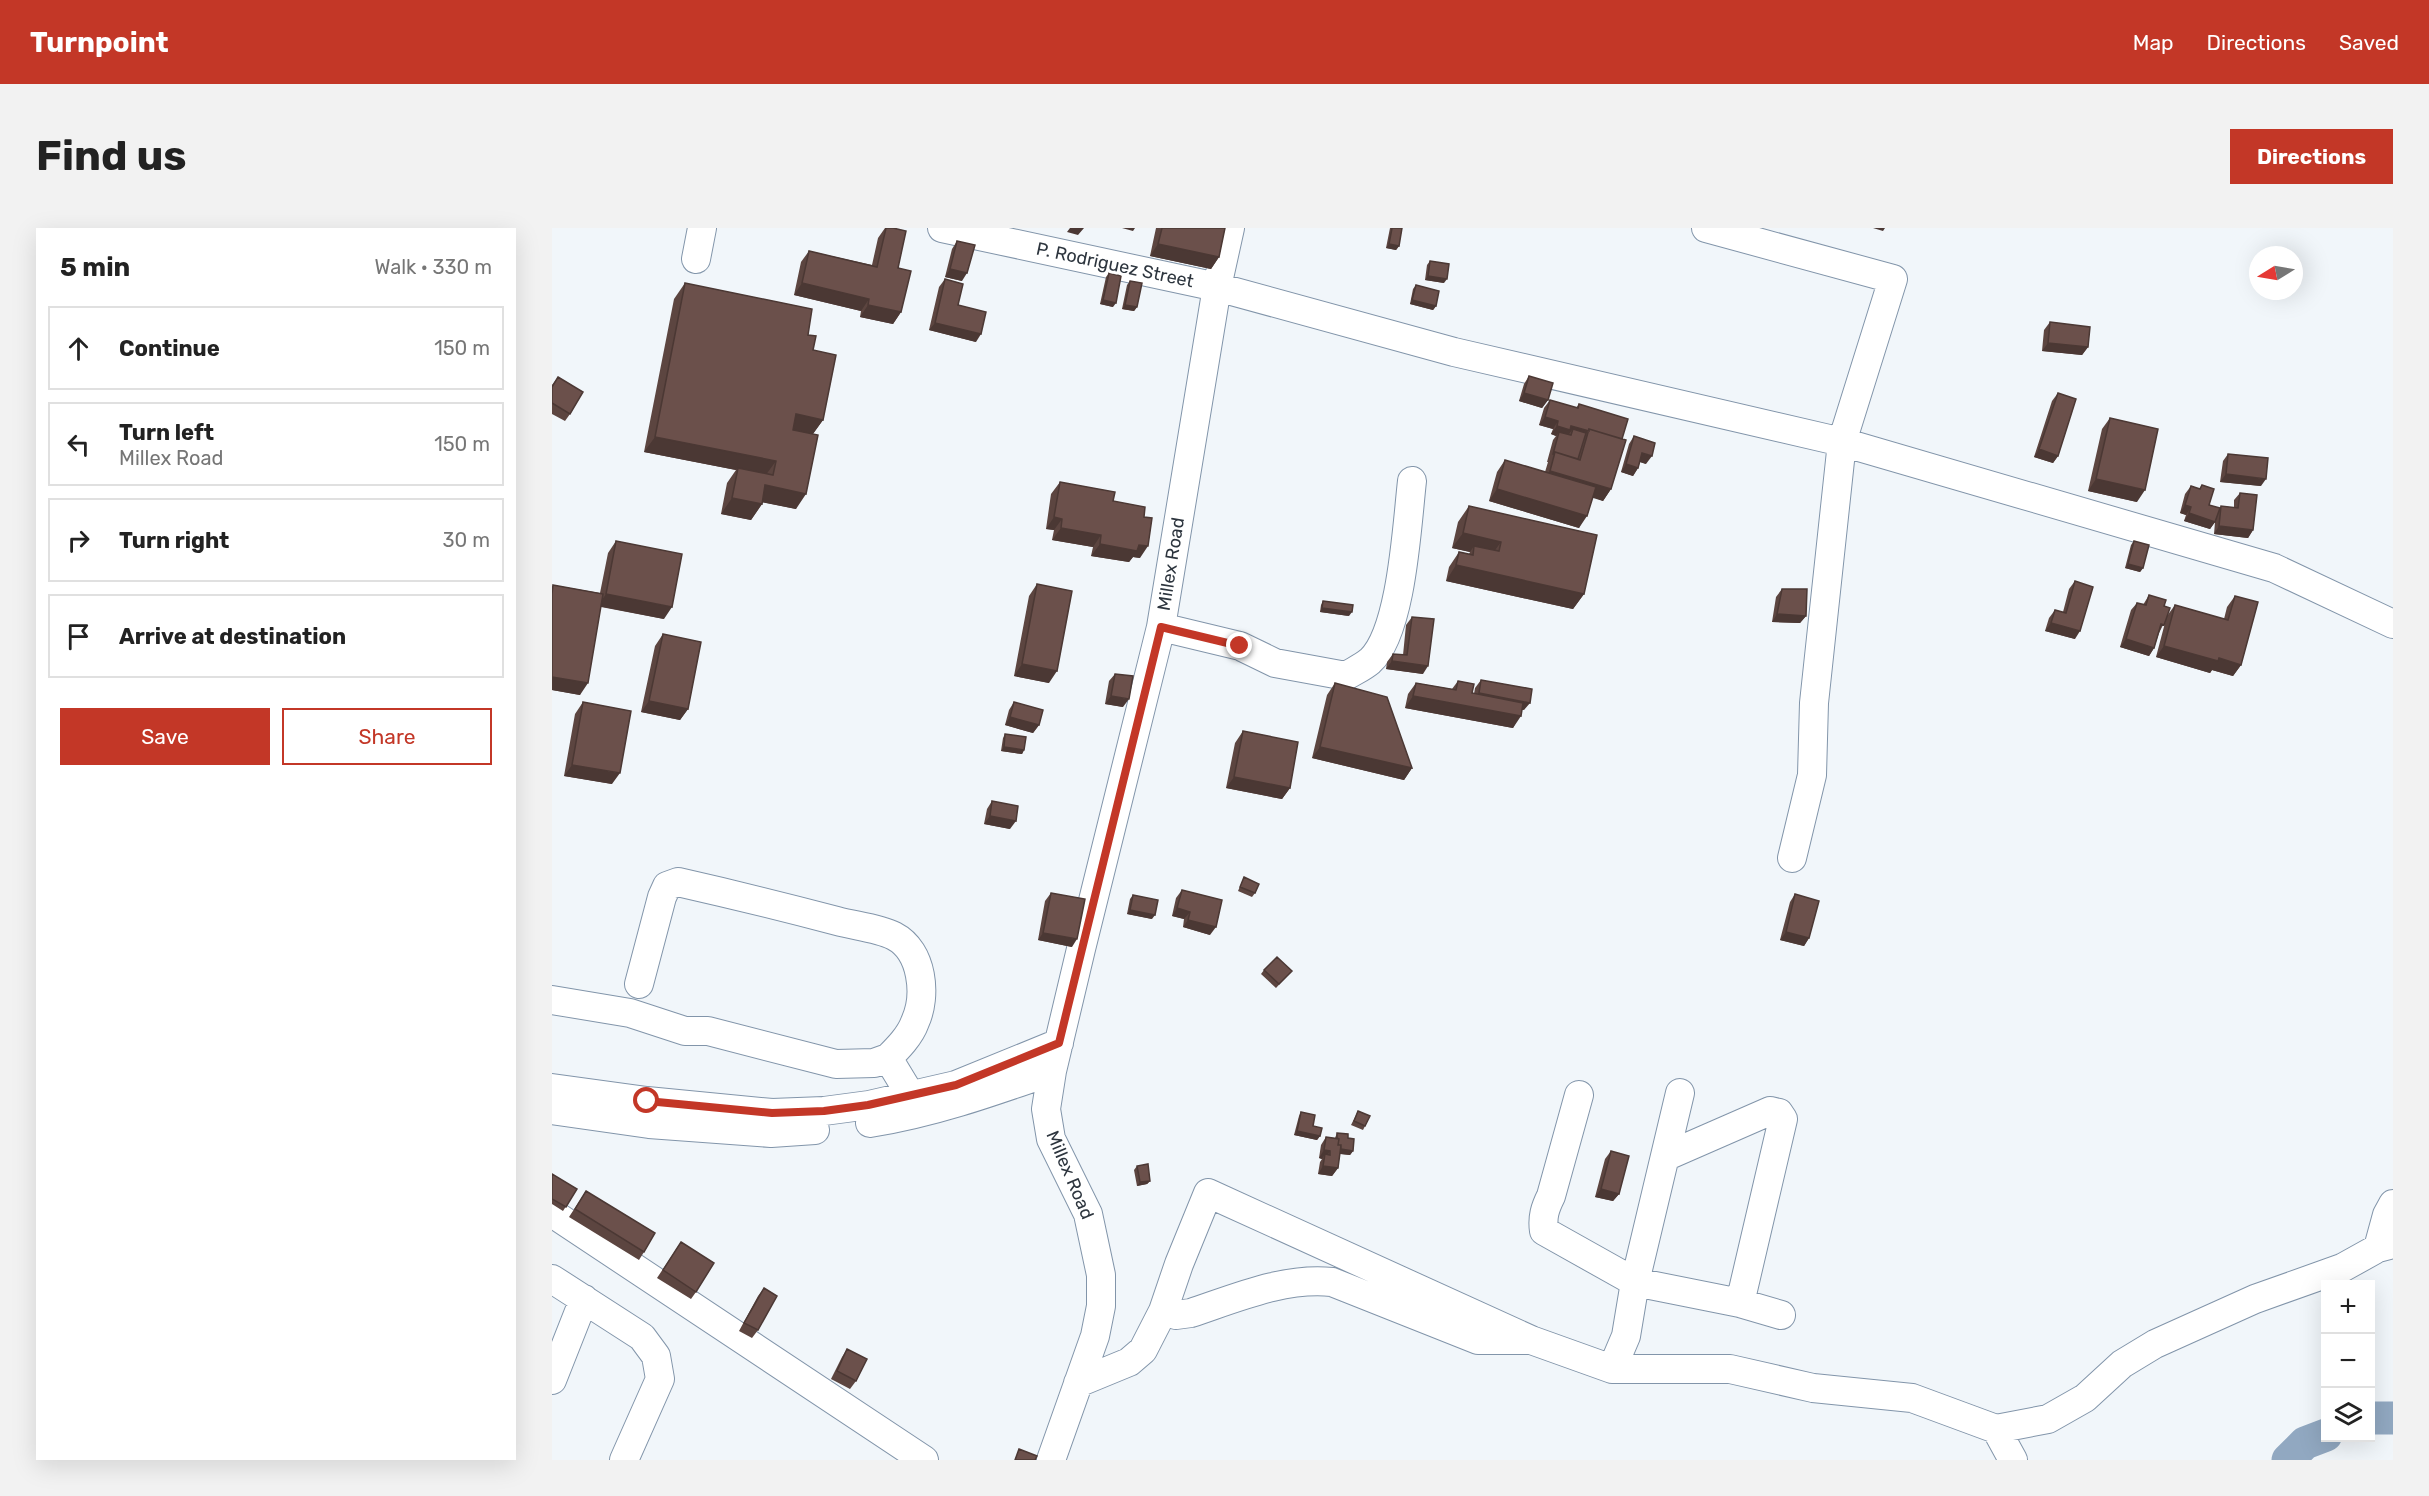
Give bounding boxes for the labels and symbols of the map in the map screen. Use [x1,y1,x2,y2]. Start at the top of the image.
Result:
street label: P. Rodriguez Street [1034,238,1196,292]
north arrow [2249,246,2303,300]
street label: Millex Road [1153,516,1189,612]
route end [1226,632,1252,658]
route start [633,1087,659,1113]
street label: Millex Road [1041,1127,1099,1223]

